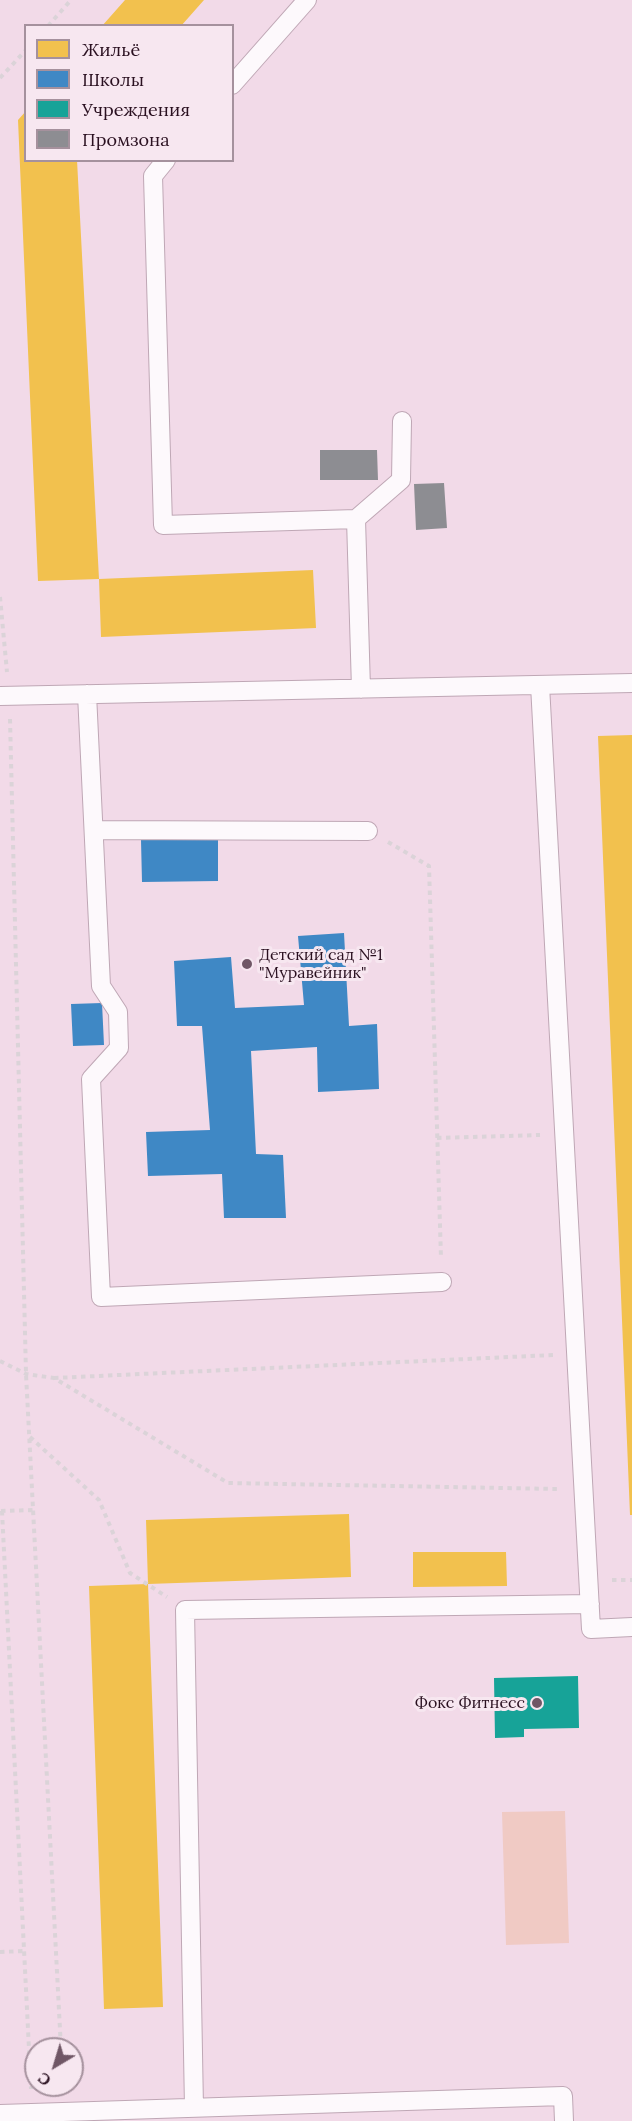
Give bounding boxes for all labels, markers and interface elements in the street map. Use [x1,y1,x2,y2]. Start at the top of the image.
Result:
legend [24,24,234,162]
text: Жильё [82,38,140,61]
text: Школы [82,68,144,91]
text: Учреждения [82,98,190,121]
text: Промзона [82,128,170,151]
place label: Детский сад №1 "Муравейник" [259,945,383,983]
marker: Детский сад №1 "Муравейник" [240,957,254,971]
place label: Фокс Фитнесс [415,1693,525,1713]
marker: Фокс Фитнесс [530,1696,544,1710]
north arrow [24,2037,84,2097]
text: С [34,2068,55,2091]

